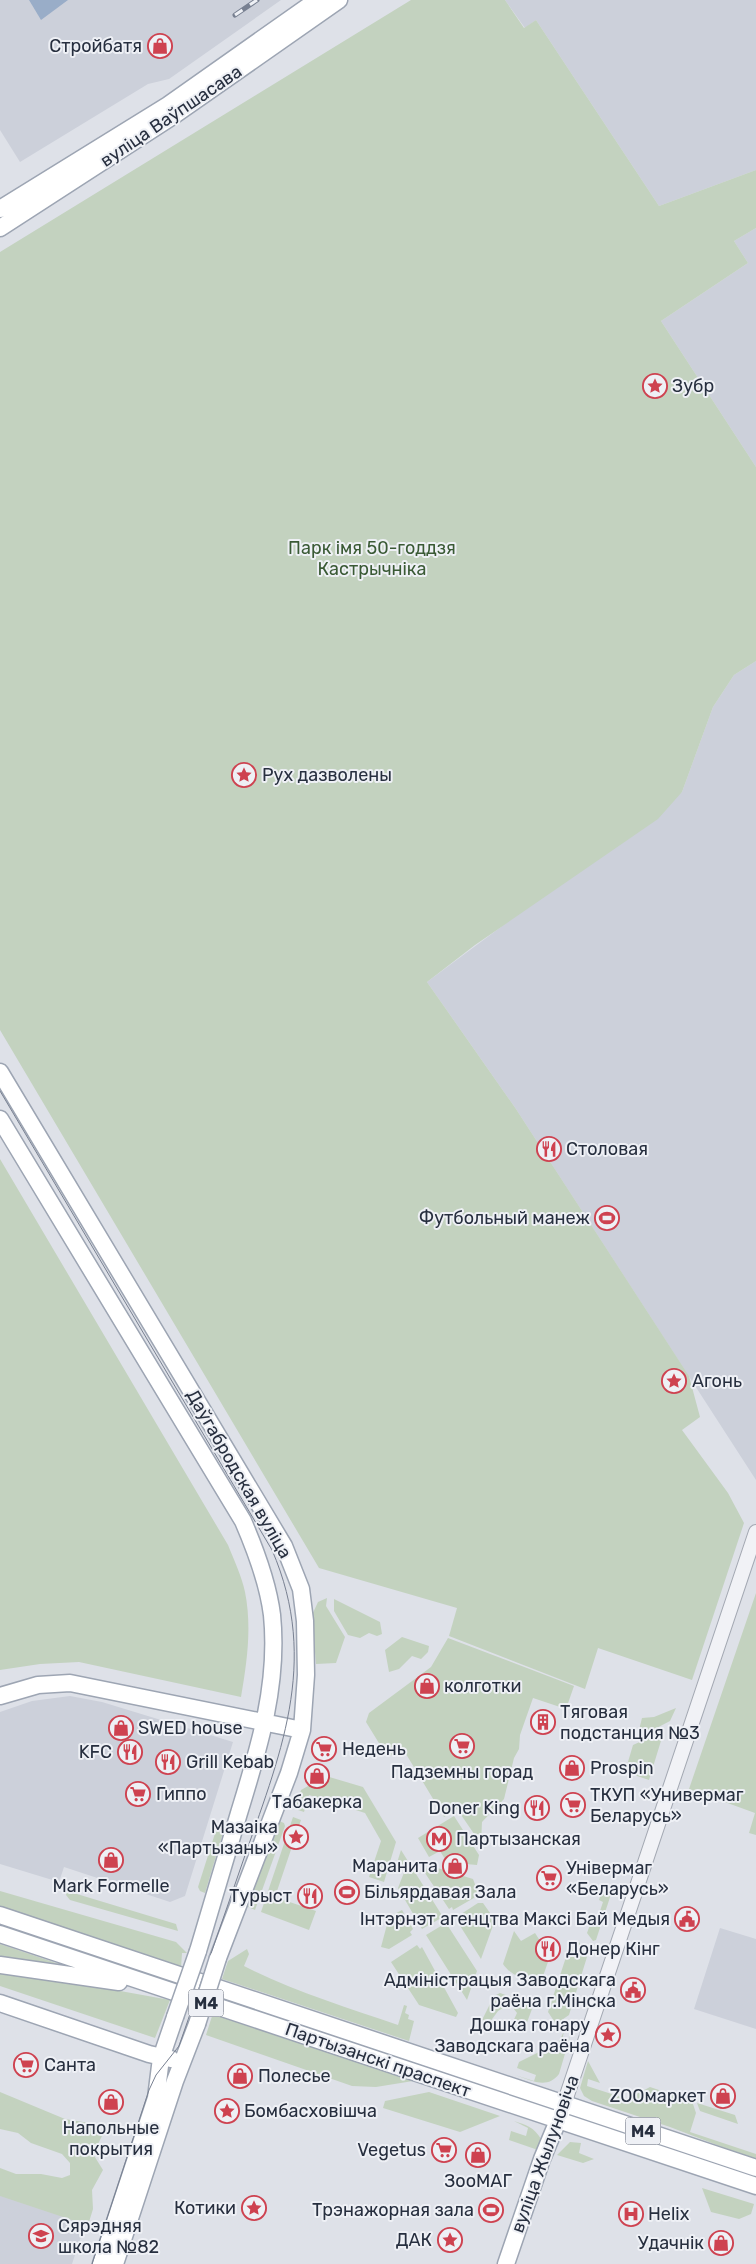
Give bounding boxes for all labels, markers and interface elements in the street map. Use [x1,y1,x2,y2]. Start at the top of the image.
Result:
shop icon: Стройбатя [147,33,173,59]
place label: Стройбатя [49,35,142,57]
street label: вуліца Ваўпшасава [96,60,246,172]
place icon: Зубр [642,373,668,399]
place label: Зубр [672,375,714,397]
park label: Парк імя 50-годдзя Кастрычніка [288,537,456,580]
place icon: Рух дазволены [231,762,257,788]
place label: Рух дазволены [262,764,392,786]
restaurant icon: Столовая [536,1136,562,1162]
place label: Столовая [566,1138,648,1160]
sports icon: Футбольный манеж [594,1205,620,1231]
place label: Футбольный манеж [419,1207,590,1229]
place icon: Агонь [661,1368,687,1394]
place label: Агонь [692,1370,742,1392]
street label: Даўгабродская вуліца [182,1386,296,1562]
shop icon: колготки [414,1673,440,1699]
place label: колготки [444,1675,522,1697]
place label: Тяговая подстанция №3 [560,1701,700,1744]
building icon: Тяговая подстанция №3 [530,1709,556,1735]
shop icon: SWED house [108,1715,134,1741]
place label: SWED house [138,1717,243,1739]
supermarket icon: Падземны горад [449,1733,475,1759]
supermarket icon: Недень [311,1736,337,1762]
place label: Недень [342,1738,406,1760]
restaurant icon: KFC [117,1739,143,1765]
place label: KFC [79,1741,112,1763]
restaurant icon: Grill Kebab [155,1749,181,1775]
place label: Grill Kebab [186,1751,274,1773]
shop icon: Prospin [559,1755,585,1781]
place label: Prospin [590,1757,654,1779]
place label: Падземны горад [391,1761,534,1783]
shop icon: Табакерка [304,1763,330,1789]
supermarket icon: Гиппо [125,1781,151,1807]
place label: Гиппо [156,1783,207,1805]
place label: ТКУП «Универмаг Беларусь» [590,1784,744,1827]
place label: Табакерка [272,1791,362,1813]
supermarket icon: ТКУП «Универмаг Беларусь» [560,1792,586,1818]
restaurant icon: Doner King [524,1795,550,1821]
place label: Doner King [429,1797,520,1819]
place label: Мазаіка «Партызаны» [158,1816,278,1859]
place icon: Мазаіка «Партызаны» [283,1824,309,1850]
metro station icon: Партызанская [426,1826,452,1852]
place label: Партызанская [456,1828,581,1850]
shop icon: Mark Formelle [98,1847,124,1873]
shop icon: Маранита [442,1853,468,1879]
place label: Маранита [352,1855,438,1877]
place label: Універмаг «Беларусь» [566,1857,669,1900]
supermarket icon: Універмаг «Беларусь» [536,1865,562,1891]
place label: Mark Formelle [53,1875,169,1897]
sports icon: Більярдавая Зала [334,1879,360,1905]
place label: Більярдавая Зала [364,1881,516,1903]
restaurant icon: Турыст [297,1883,323,1909]
place label: Турыст [229,1885,292,1907]
public building icon: Інтэрнэт агенцтва Максі Бай Медыя [674,1906,700,1932]
place label: Інтэрнэт агенцтва Максі Бай Медыя [360,1908,670,1930]
restaurant icon: Донер Кінг [535,1936,561,1962]
place label: Донер Кінг [566,1938,660,1960]
place label: Адміністрацыя Заводскага раёна г.Мінска [384,1969,616,2012]
public building icon: Адміністрацыя Заводскага раёна г.Мінска [620,1977,646,2003]
road number: М4 [188,1990,224,2016]
place label: Дошка гонару Заводскага раёна [434,2014,590,2057]
street label: Партызанскі праспект [282,2018,474,2102]
place icon: Дошка гонару Заводскага раёна [595,2022,621,2048]
supermarket icon: Санта [13,2052,39,2078]
place label: Санта [44,2054,96,2076]
shop icon: Полесье [227,2063,253,2089]
place label: Полесье [258,2065,331,2087]
street label: вуліца Жылуновіча [506,2072,584,2236]
shop icon: ZOOмаркет [710,2083,736,2109]
place label: ZOOмаркет [609,2085,706,2107]
shop icon: Напольные покрытия [98,2089,124,2115]
place icon: Бомбасховішча [214,2098,240,2124]
place label: Бомбасховішча [244,2100,377,2122]
place label: Напольные покрытия [63,2117,159,2160]
road number: М4 [626,2118,660,2144]
supermarket icon: Vegetus [431,2137,457,2163]
place label: Vegetus [357,2139,426,2161]
shop icon: ЗооМАГ [465,2142,491,2168]
place label: ЗооМАГ [444,2170,512,2192]
place icon: Котики [241,2195,267,2221]
place label: Котики [174,2197,236,2219]
sports icon: Трэнажорная зала [478,2197,504,2223]
place label: Трэнажорная зала [312,2199,474,2221]
hospital icon: Helix [618,2201,644,2227]
place label: Helix [648,2203,690,2225]
place label: Сярэдняя школа №82 [58,2215,159,2258]
school or university icon: Сярэдняя школа №82 [28,2223,54,2249]
place icon: ДАК [437,2227,463,2253]
place label: ДАК [396,2229,432,2251]
shop icon: Удачнік [708,2230,734,2256]
place label: Удачнік [638,2232,704,2254]

